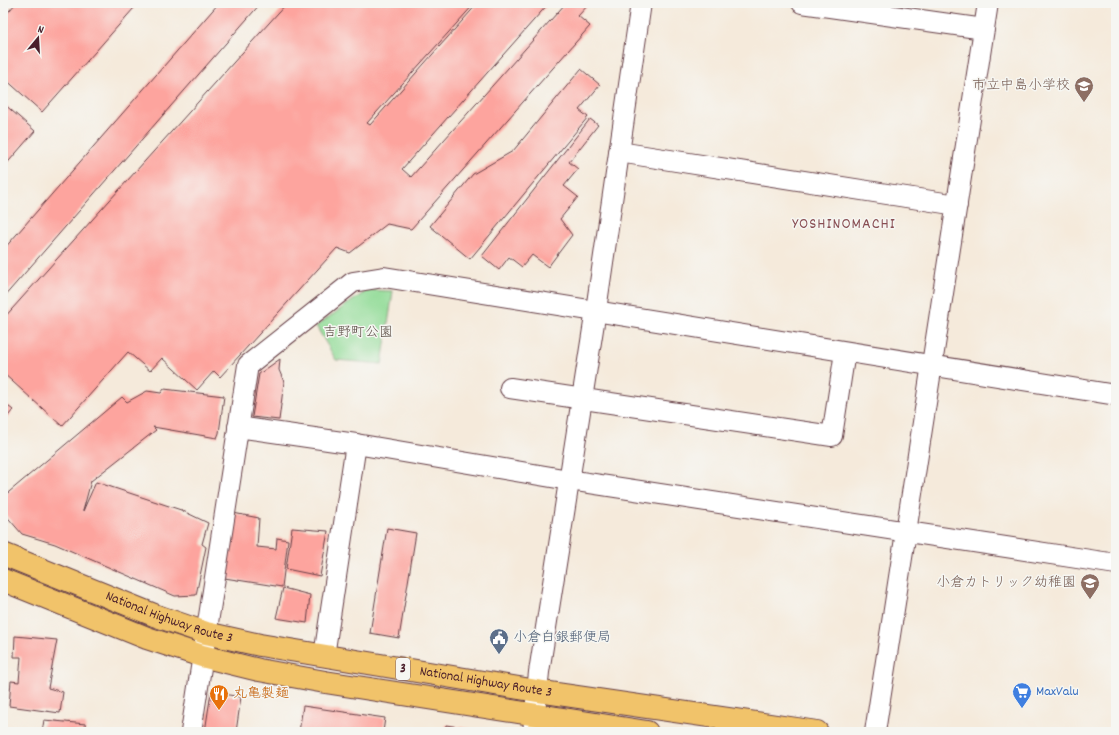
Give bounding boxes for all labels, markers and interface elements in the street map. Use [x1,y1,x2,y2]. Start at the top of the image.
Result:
north arrow [18,18,58,58]
text: N [35,22,46,39]
school or university icon: 市立中島小学校 [1073,75,1095,103]
place label: 市立中島小学校 [972,76,1070,96]
district label: YOSHINOMACHI [792,213,896,236]
park label: 吉野町公園 [323,323,393,343]
school or university icon: 小倉カトリック幼稚園 [1079,572,1101,600]
place label: 小倉カトリック幼稚園 [936,573,1076,593]
street label: National Highway Route 3 [102,586,235,649]
public building icon: 小倉白銀郵便局 [488,627,510,655]
place label: 小倉白銀郵便局 [513,628,611,648]
road number: 3 [396,658,410,680]
street label: National Highway Route 3 [418,662,553,703]
supermarket icon: MaxValu [1011,681,1033,709]
place label: MaxValu [1036,682,1079,702]
restaurant icon: 丸亀製麺 [208,683,230,711]
place label: 丸亀製麺 [233,684,289,704]

